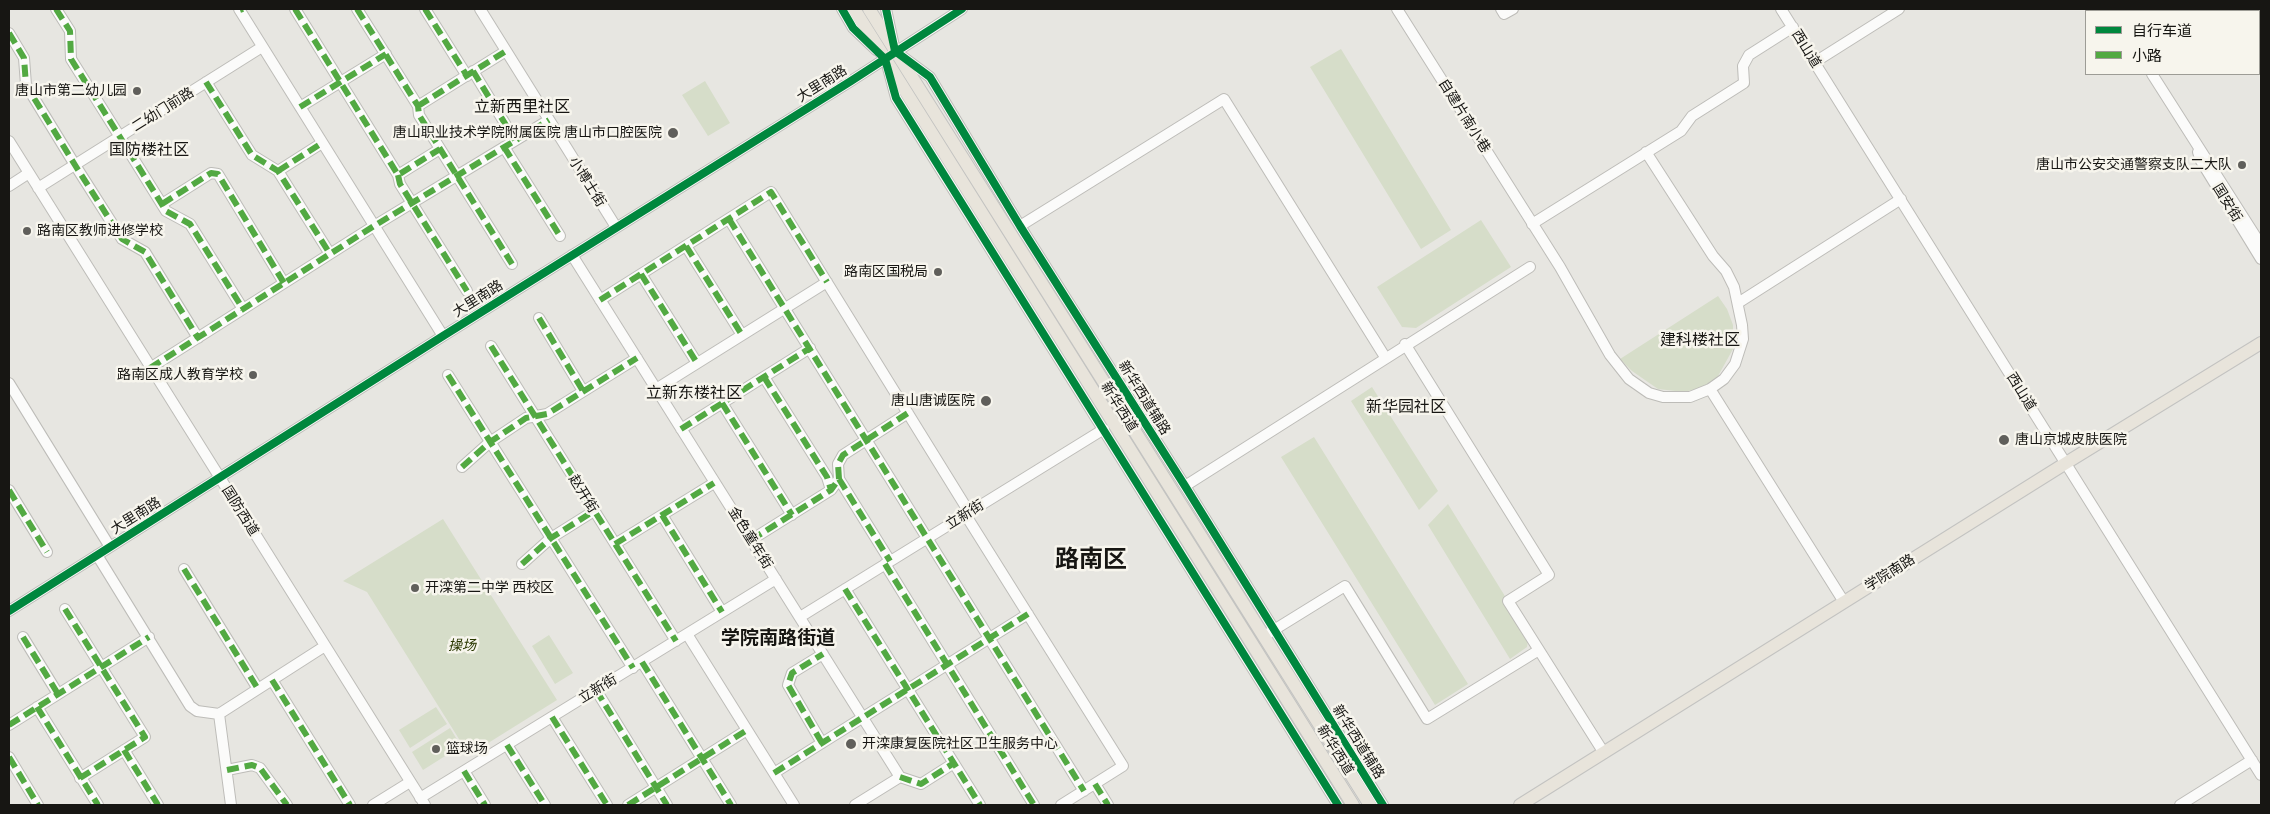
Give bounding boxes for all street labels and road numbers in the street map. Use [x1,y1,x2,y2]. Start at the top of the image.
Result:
street label: 西山道 [1788,27,1824,71]
street label: 大里南路 [794,62,850,106]
street label: 自建片南小巷 [1435,76,1493,156]
street label: 二幼门前路 [129,84,197,136]
street label: 小博士街 [565,154,609,210]
street label: 国安街 [2209,181,2245,225]
street label: 大里南路 [450,277,506,321]
street label: 新华西道辅路 [1115,358,1173,438]
street label: 西山道 [2003,370,2039,414]
street label: 新华西道 [1097,379,1141,435]
street label: 赵开街 [565,472,601,516]
street label: 国防西道 [218,483,262,539]
street label: 大里南路 [108,494,164,538]
street label: 立新街 [943,497,987,533]
street label: 金色童年街 [724,504,776,572]
street label: 学院南路 [1862,551,1918,595]
street label: 立新街 [576,671,620,707]
street label: 新华西道辅路 [1329,702,1387,782]
street label: 新华西道 [1313,722,1357,778]

